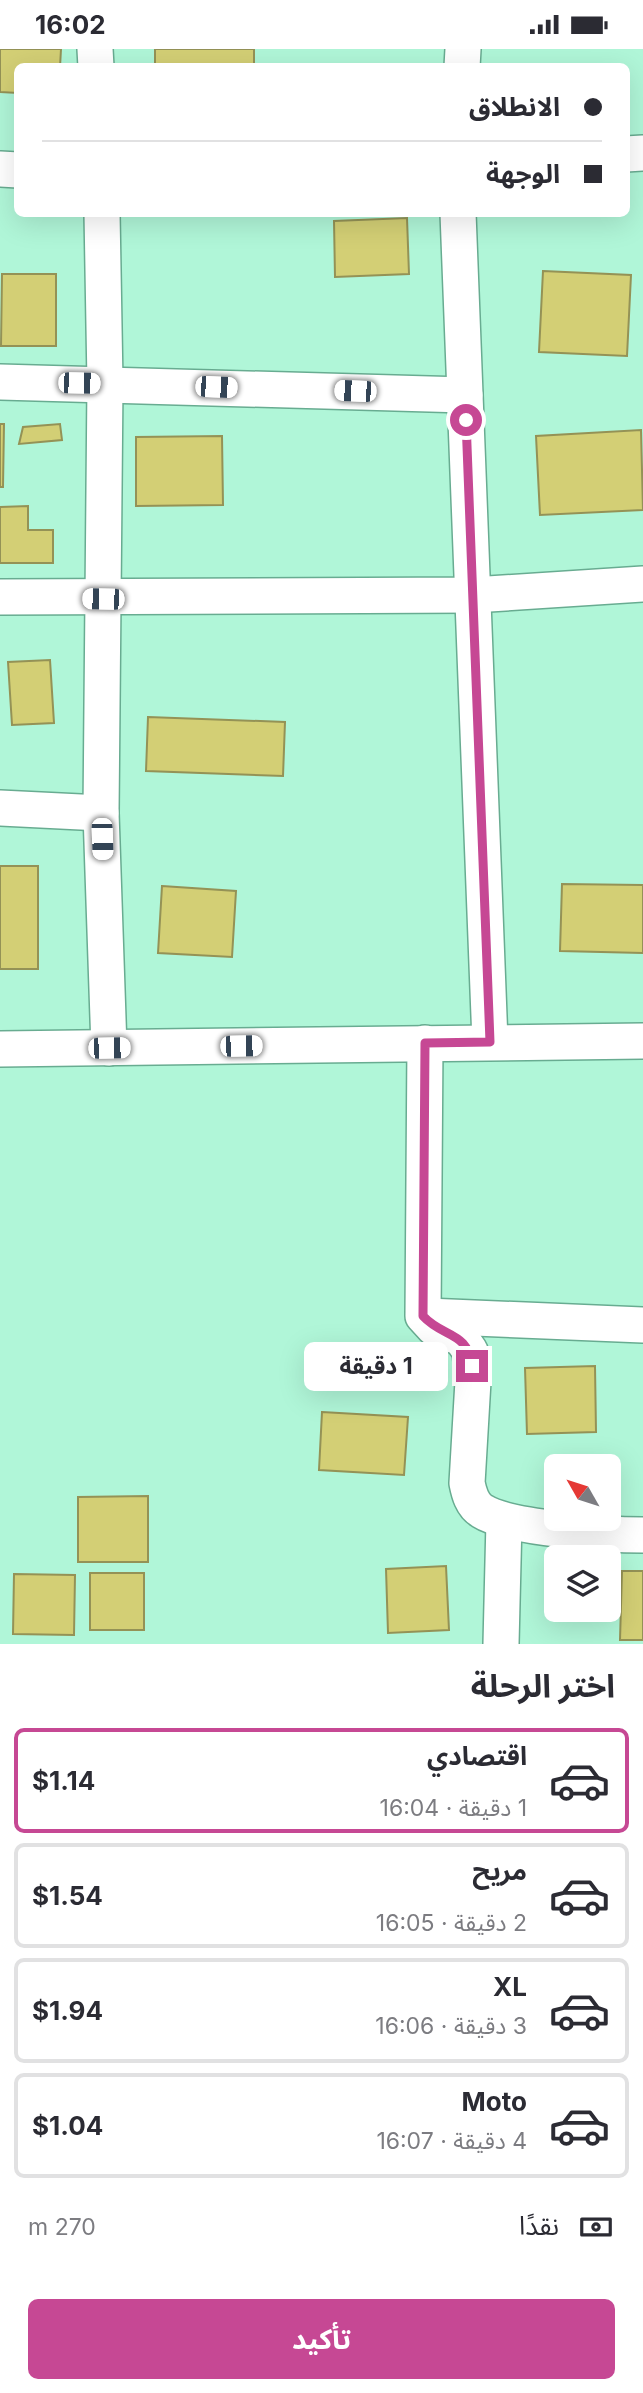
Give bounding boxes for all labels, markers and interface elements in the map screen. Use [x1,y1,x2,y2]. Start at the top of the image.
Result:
text: 16:02 [35,9,106,40]
text: الانطلاق [469,91,560,122]
text: الوجهة [486,158,560,189]
car [58,372,101,394]
car [195,376,238,398]
car [334,380,377,402]
route start [450,404,482,436]
car [82,588,125,610]
car [91,818,114,860]
car [220,1035,263,1057]
car [88,1037,131,1059]
callout: 1 دقيقة [304,1341,448,1391]
route end [456,1350,488,1382]
text: 1 دقيقة [339,1352,413,1380]
north arrow [544,1454,621,1531]
map controls [544,1454,621,1622]
button: layers [544,1545,621,1622]
text: اختر الرحلة [471,1666,615,1705]
text: اقتصادي [427,1740,527,1771]
icon: car [548,1749,611,1812]
text: $1.14 [32,1765,95,1796]
text: 1 دقيقة · 16:04 [380,1794,527,1822]
text: مريح [472,1855,527,1886]
icon: car [548,1864,611,1927]
text: $1.54 [32,1880,103,1911]
text: 2 دقيقة · 16:05 [376,1909,527,1937]
text: XL [493,1971,527,2002]
icon: car [548,1979,611,2042]
text: $1.94 [32,1995,103,2026]
text: 3 دقيقة · 16:06 [375,2012,527,2040]
text: Moto [462,2086,527,2117]
icon: car [548,2094,611,2157]
text: $1.04 [32,2110,103,2141]
text: 4 دقيقة · 16:07 [376,2127,527,2155]
icon: cash [577,2208,615,2246]
text: نقدًا [519,2210,559,2241]
text: 270 m [28,2213,96,2241]
button: تأكيد [28,2299,615,2379]

